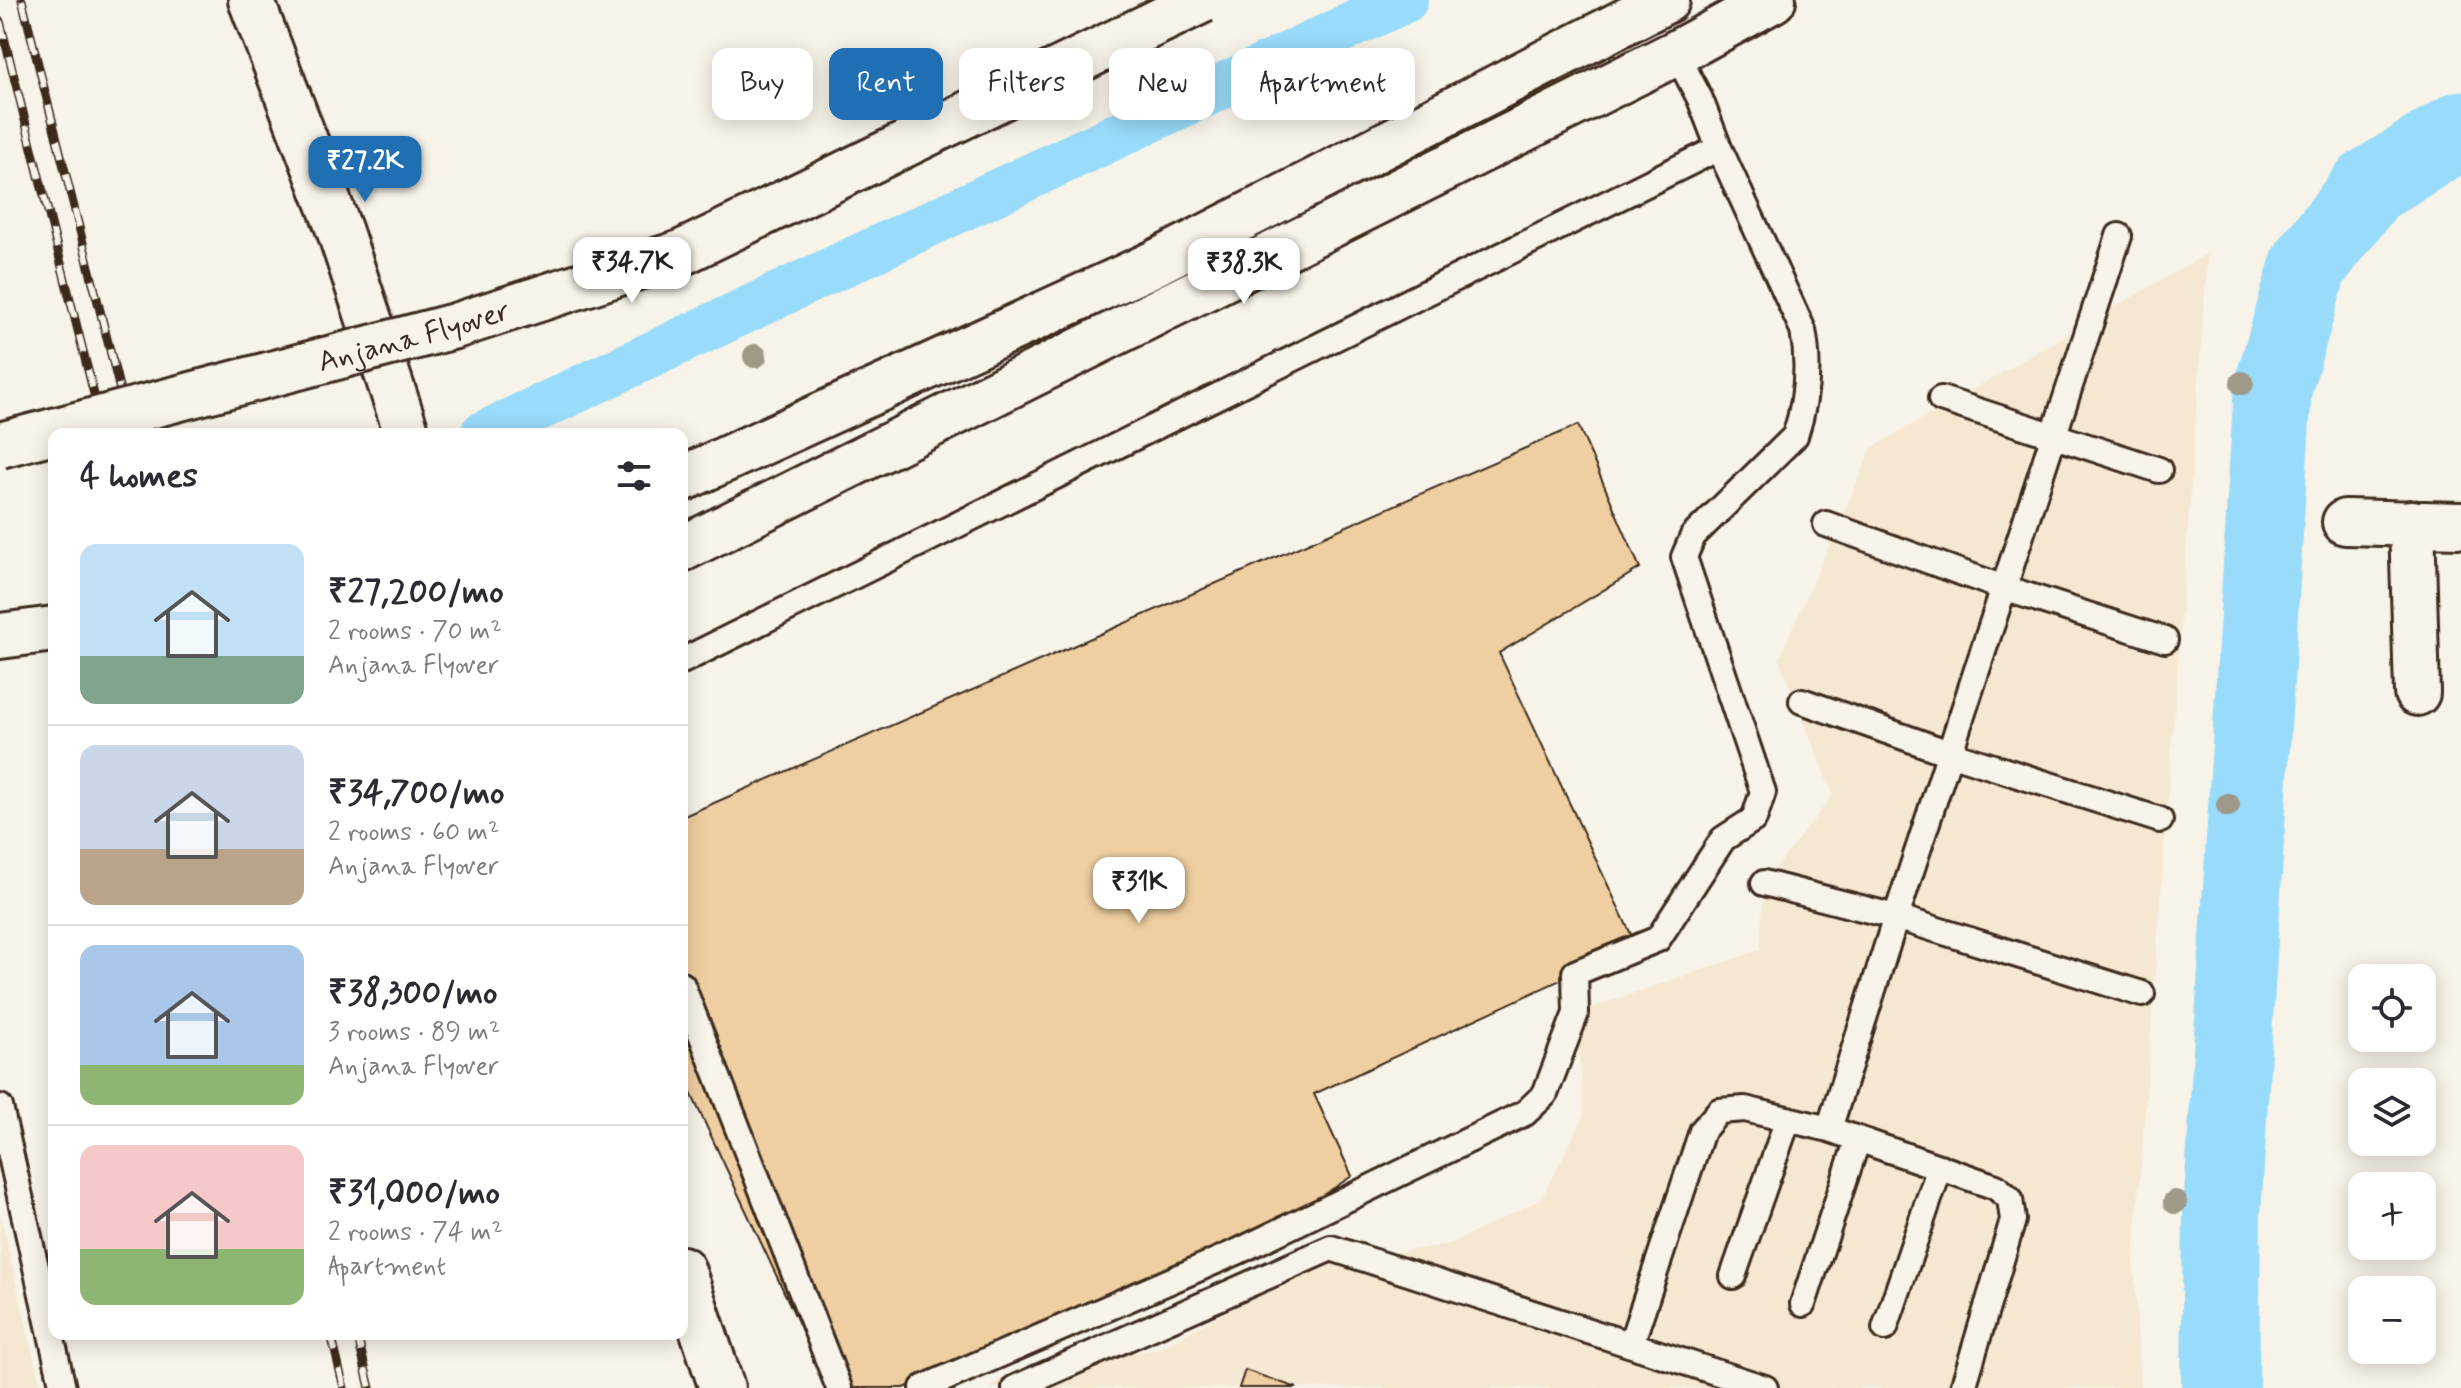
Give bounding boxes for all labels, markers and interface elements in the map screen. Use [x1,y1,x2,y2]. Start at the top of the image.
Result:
chip: Buy [712,48,813,120]
chip: Rent [829,48,943,120]
chip: Filters [959,48,1093,120]
chip: New [1109,48,1215,120]
chip: Apartment [1231,48,1415,120]
pin: ₹27.2K [300,136,430,204]
text: ₹27.2K [326,145,404,179]
pin: ₹34.7K [567,237,697,305]
pin: ₹38.3K [1179,238,1309,306]
text: ₹34.7K [591,246,673,280]
text: ₹38.3K [1206,247,1282,281]
street label: Anjana Flyover [314,291,515,382]
text: 4 homes [80,454,198,499]
icon: filters [612,454,656,498]
text: ₹27,200/mo [328,570,504,615]
icon: home [144,576,240,672]
text: 2 rooms · 70 m² [328,615,502,649]
text: Anjana Flyover [328,649,499,683]
text: ₹34,700/mo [328,771,505,816]
icon: home [144,777,240,873]
text: 2 rooms · 60 m² [328,816,499,850]
text: Anjana Flyover [328,850,499,884]
pin: ₹31K [1092,857,1186,925]
text: ₹31K [1111,866,1167,900]
map controls [2348,964,2436,1364]
button: locate [2348,964,2436,1052]
text: ₹38,300/mo [328,971,498,1016]
icon: home [144,977,240,1073]
text: 3 rooms · 89 m² [328,1016,500,1050]
text: Anjana Flyover [328,1050,499,1084]
button: layers [2348,1068,2436,1156]
text: ₹31,000/mo [328,1171,500,1216]
button: + [2348,1172,2436,1260]
icon: home [144,1177,240,1273]
text: 2 rooms · 74 m² [328,1216,503,1250]
text: Apartment [328,1250,446,1284]
button: − [2348,1276,2436,1364]

